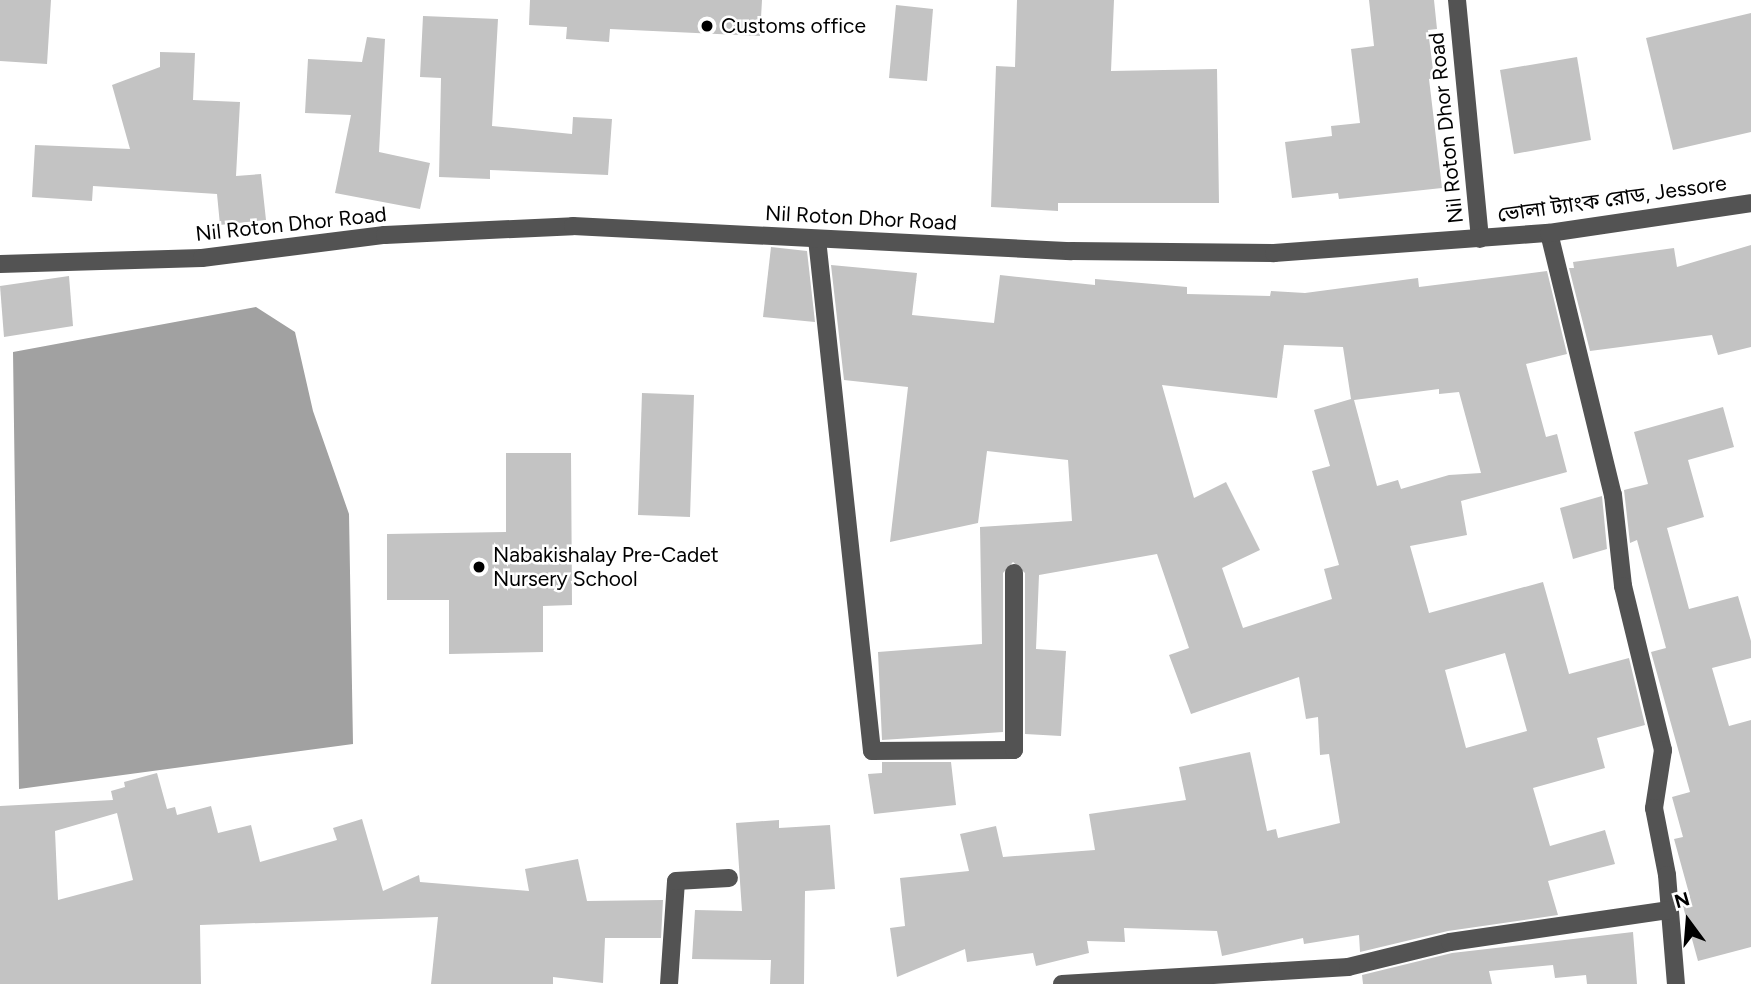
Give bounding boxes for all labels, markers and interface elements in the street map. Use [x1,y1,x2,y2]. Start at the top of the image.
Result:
place label: Customs office [721,13,866,39]
marker: Customs office [699,18,715,34]
street label: Nil Roton Dhor Road [1423,31,1469,225]
street label: ভোলা ট্যাংক রোড, Jessore [1496,170,1728,228]
street label: Nil Roton Dhor Road [764,200,958,236]
street label: Nil Roton Dhor Road [194,201,388,247]
place label: Nabakishalay Pre-Cadet Nursery School [493,542,719,592]
marker: Nabakishalay Pre-Cadet Nursery School [471,559,487,575]
north arrow [1653,886,1723,956]
text: N [1672,887,1692,913]

